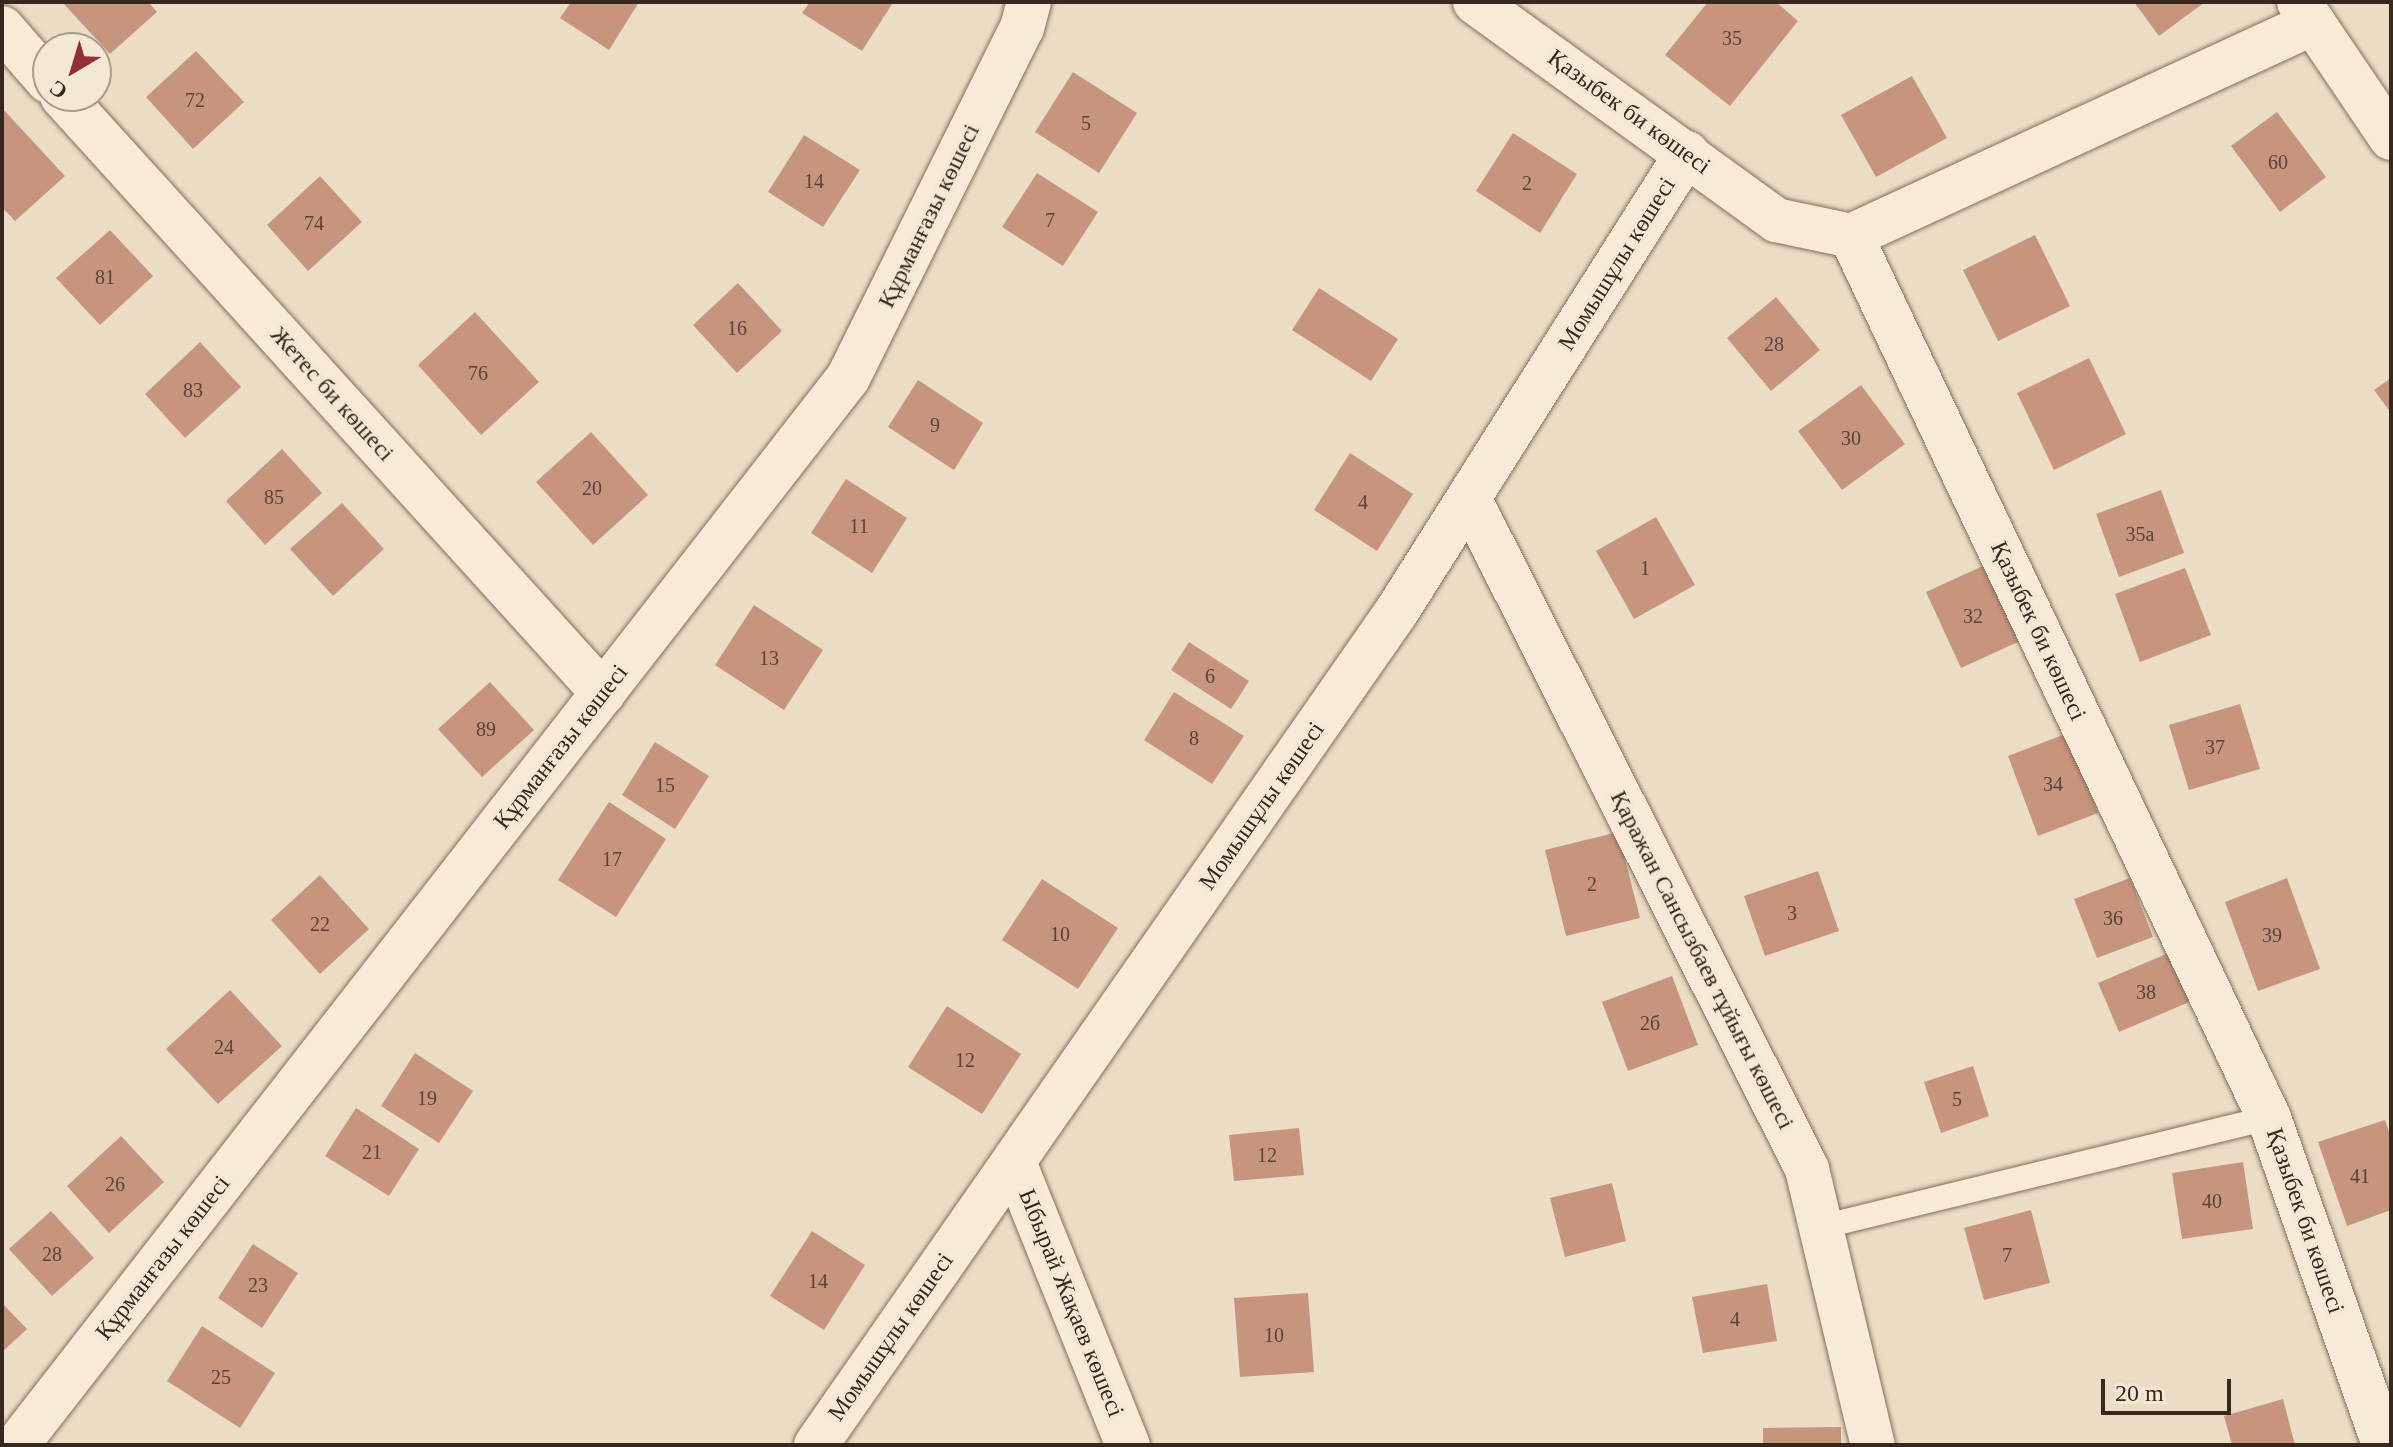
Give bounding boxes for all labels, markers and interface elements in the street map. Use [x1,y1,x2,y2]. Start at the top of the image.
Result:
house number: 35 [1722,26,1742,50]
north arrow [32,32,112,112]
street label: Қазыбек би көшесі [1542,43,1716,181]
text: С [44,75,72,104]
house number: 72 [185,88,205,112]
house number: 5 [1081,111,1091,135]
street label: Құрманғазы көшесі [872,119,986,313]
house number: 60 [2268,150,2288,174]
house number: 14 [804,169,824,193]
house number: 2 [1522,171,1532,195]
street label: Момышұлы көшесі [1552,172,1682,356]
house number: 7 [1045,208,1055,232]
house number: 74 [304,211,324,235]
house number: 81 [95,265,115,289]
house number: 16 [727,316,747,340]
street label: Жетес би көшесі [264,321,400,467]
house number: 28 [1764,332,1784,356]
house number: 76 [468,361,488,385]
house number: 83 [183,378,203,402]
house number: 9 [930,413,940,437]
house number: 30 [1841,426,1861,450]
house number: 20 [582,476,602,500]
house number: 85 [264,485,284,509]
house number: 4 [1358,490,1368,514]
house number: 11 [849,514,869,538]
house number: 35а [2126,522,2154,546]
street label: Қазыбек би көшесі [1984,537,2092,725]
house number: 1 [1640,556,1650,580]
house number: 32 [1963,604,1983,628]
house number: 13 [759,646,779,670]
street label: Құрманғазы көшесі [488,659,634,835]
house number: 6 [1205,664,1215,688]
street label: Момышұлы көшесі [1193,716,1331,896]
house number: 89 [476,717,496,741]
house number: 8 [1189,726,1199,750]
house number: 37 [2205,735,2225,759]
house number: 34 [2043,772,2063,796]
house number: 15 [655,773,675,797]
street label: Қаражан Сансызбаев тұйығы көшесі [1604,786,1800,1134]
house number: 17 [602,847,622,871]
house number: 2 [1587,872,1597,896]
house number: 3 [1787,901,1797,925]
house number: 36 [2103,906,2123,930]
house number: 22 [310,912,330,936]
house number: 10 [1050,922,1070,946]
house number: 39 [2262,923,2282,947]
house number: 38 [2136,980,2156,1004]
house number: 2б [1640,1011,1660,1035]
house number: 24 [214,1035,234,1059]
house number: 12 [955,1048,975,1072]
house number: 19 [417,1086,437,1110]
house number: 5 [1952,1087,1962,1111]
street label: Қазыбек би көшесі [2260,1124,2350,1318]
house number: 21 [362,1140,382,1164]
house number: 12 [1257,1143,1277,1167]
house number: 41 [2350,1164,2370,1188]
street label: Құрманғазы көшесі [90,1170,236,1346]
house number: 26 [105,1172,125,1196]
street label: Ыбырай Жақаев көшесі [1012,1185,1130,1421]
house number: 40 [2202,1189,2222,1213]
house number: 28 [42,1242,62,1266]
house number: 7 [2002,1243,2012,1267]
street label: Момышұлы көшесі [822,1247,960,1427]
house number: 14 [808,1269,828,1293]
house number: 23 [248,1273,268,1297]
house number: 4 [1730,1307,1740,1331]
house number: 10 [1264,1323,1284,1347]
scale bar [2105,1363,2235,1413]
house number: 25 [211,1365,231,1389]
text: 20 m [2115,1380,2164,1406]

